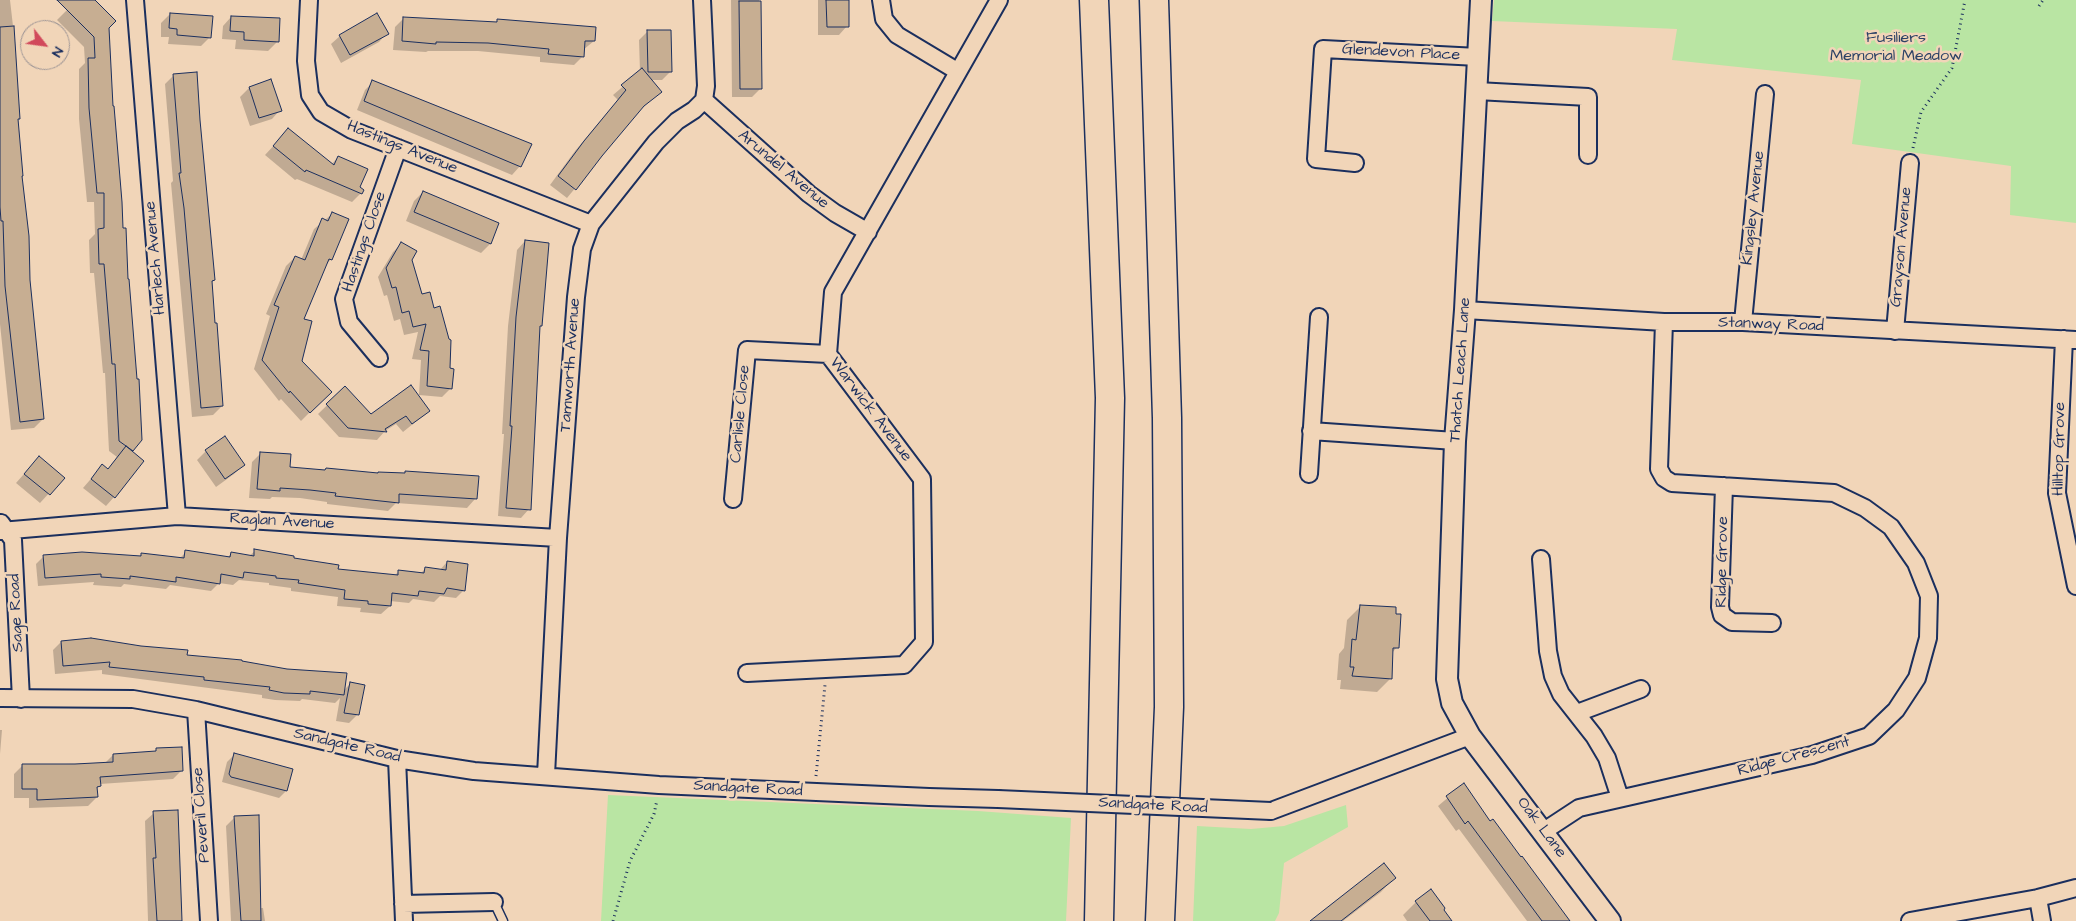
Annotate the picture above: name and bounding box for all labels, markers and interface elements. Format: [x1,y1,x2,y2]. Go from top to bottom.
north arrow [20,20,70,70]
park label: Fusiliers Memorial Meadow [1830,29,1962,67]
street label: Glendevon Place [1341,40,1461,66]
text: N [46,43,68,61]
street label: Hastings Avenue [344,117,460,179]
street label: Arundel Avenue [734,126,832,214]
street label: Kingsley Avenue [1738,150,1770,266]
street label: Grayson Avenue [1887,186,1917,308]
street label: Hastings Close [339,189,391,295]
street label: Harlech Avenue [141,200,171,316]
street label: Tamworth Avenue [557,297,585,433]
street label: Thatch Leach Lane [1446,297,1476,443]
street label: Stanway Road [1718,314,1824,336]
street label: Warwick Avenue [825,354,915,466]
street label: Carlisle Close [727,364,755,464]
street label: Hilltop Grove [2050,402,2070,496]
street label: Raglan Avenue [229,510,335,534]
street label: Ridge Grove [1713,516,1733,608]
street label: Sage Road [5,573,29,653]
street label: Sandgate Road [292,724,402,768]
street label: Ridge Crescent [1736,733,1852,781]
street label: Peveril Close [189,767,215,863]
street label: Sandgate Road [693,777,803,801]
street label: Sandgate Road [1098,794,1208,818]
street label: Oak Lane [1512,794,1570,862]

